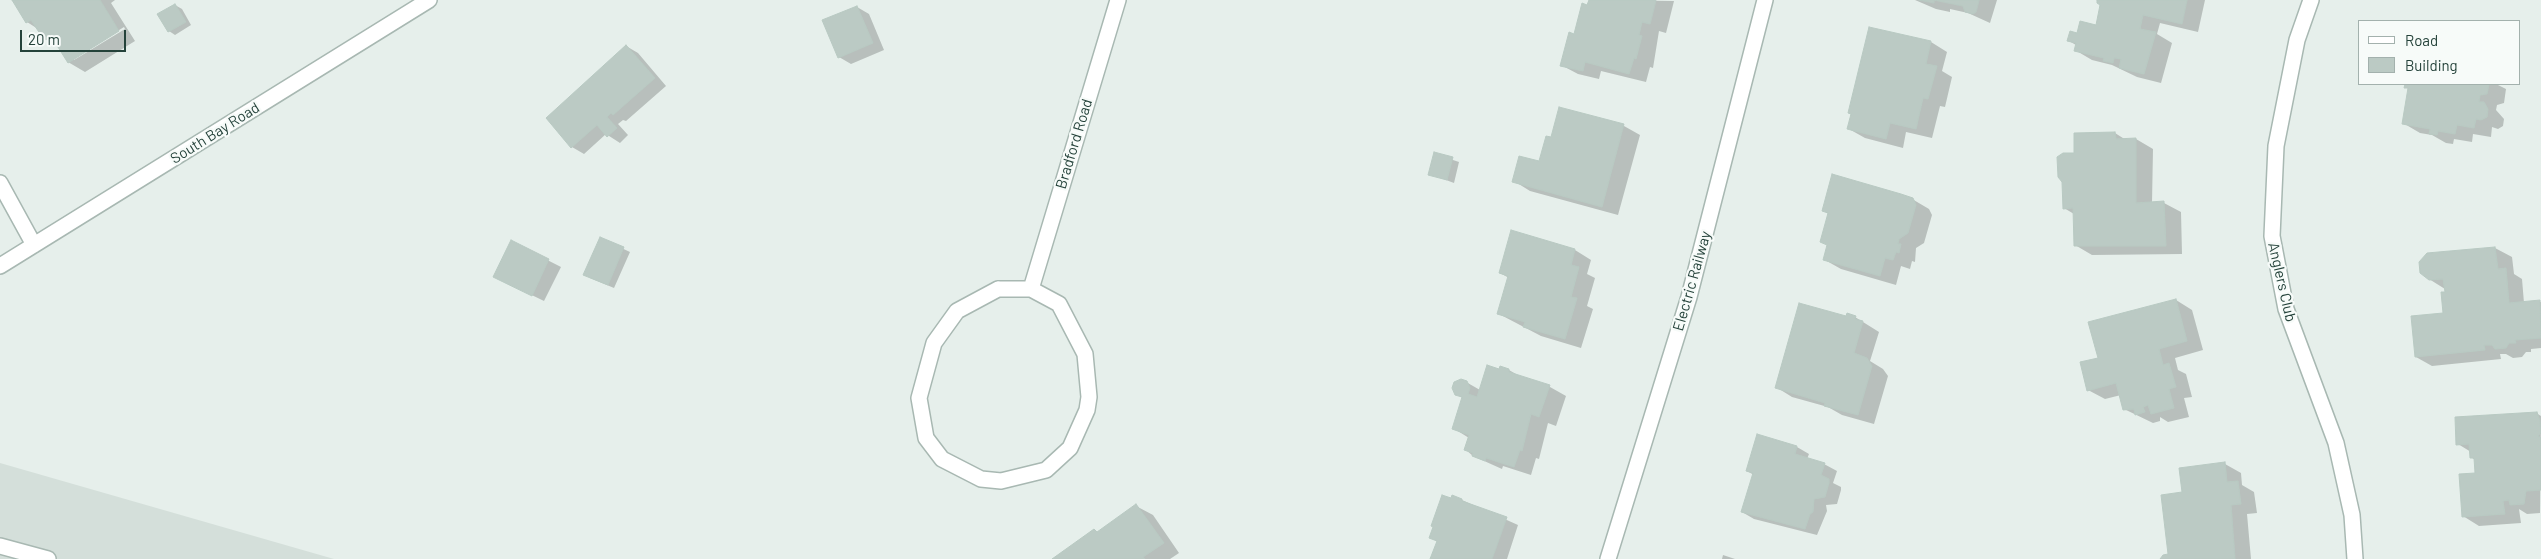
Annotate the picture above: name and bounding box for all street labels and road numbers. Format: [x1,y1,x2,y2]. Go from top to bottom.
street label: Bradford Road [1052,97,1096,191]
street label: South Bay Road [167,98,263,168]
street label: Electric Railway [1669,229,1715,333]
street label: Anglers Club [2264,240,2300,324]

